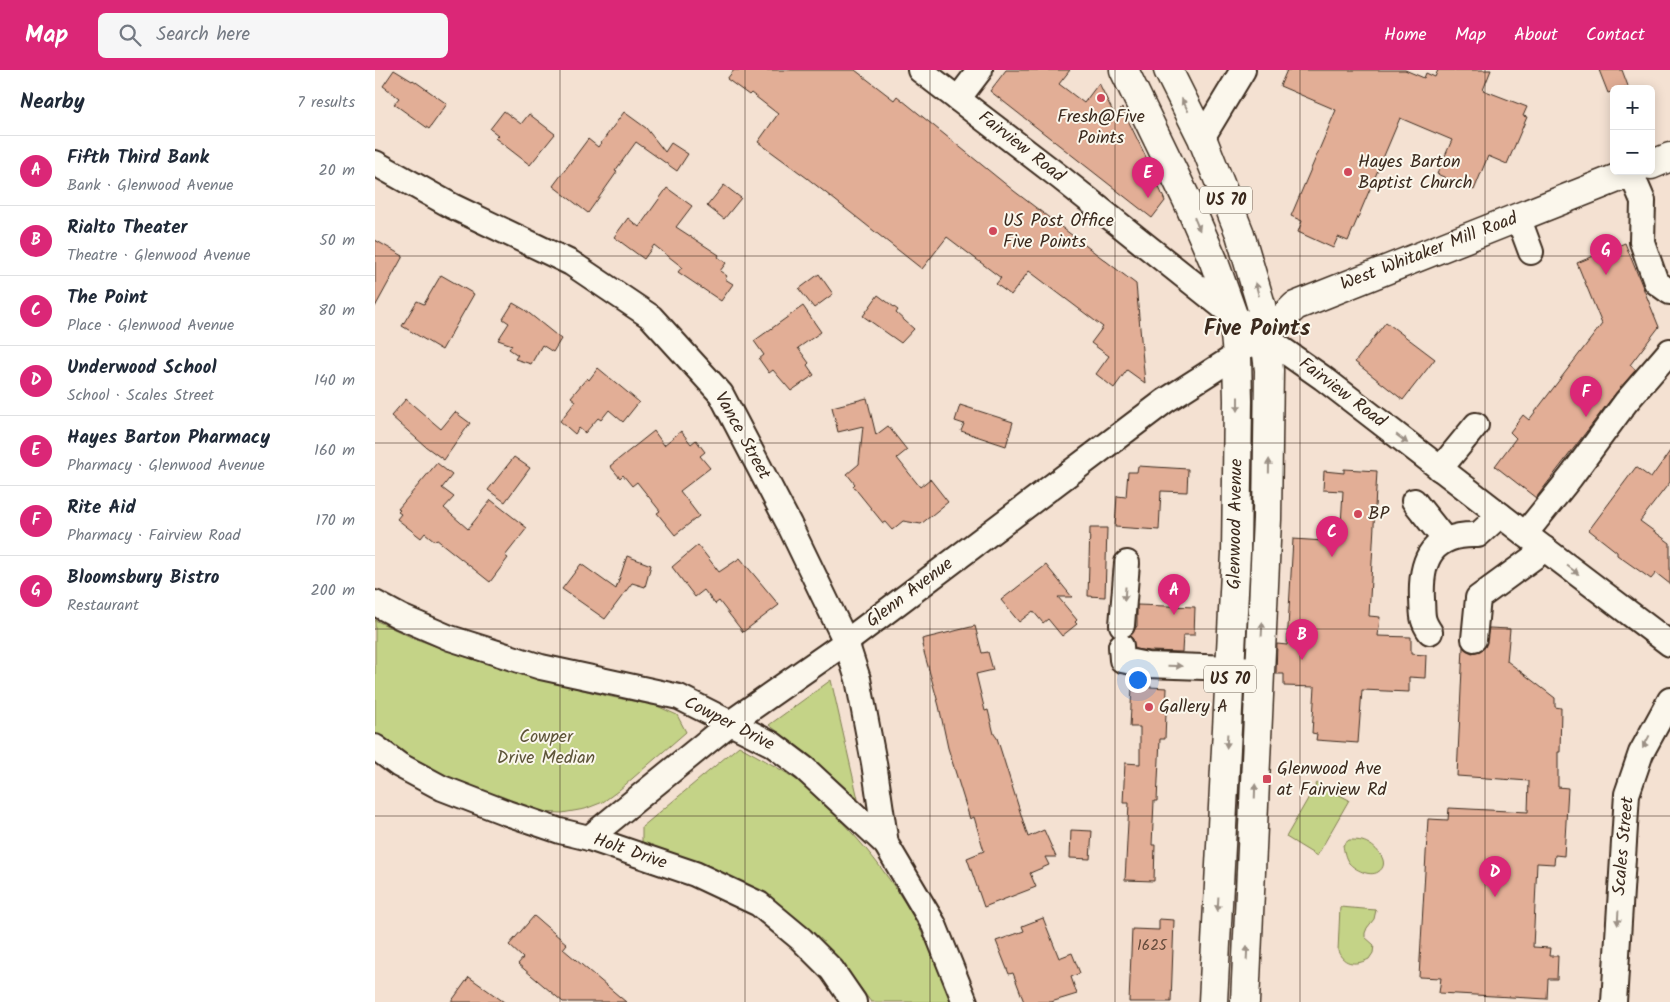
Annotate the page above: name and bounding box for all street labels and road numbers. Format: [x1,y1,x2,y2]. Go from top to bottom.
street label: Fairview Road [971,104,1072,191]
road number: US 70 [1200,186,1252,214]
street label: West Whitaker Mill Road [1336,204,1523,299]
street label: Fairview Road [1292,350,1393,436]
street label: Vance Street [706,387,779,486]
street label: Glenwood Avenue [1220,458,1252,590]
street label: Glenn Avenue [860,550,960,636]
road number: US 70 [1204,666,1256,692]
street label: Cowper Drive [679,689,779,759]
street label: Scales Street [1605,794,1643,897]
street label: Holt Drive [589,826,671,878]

